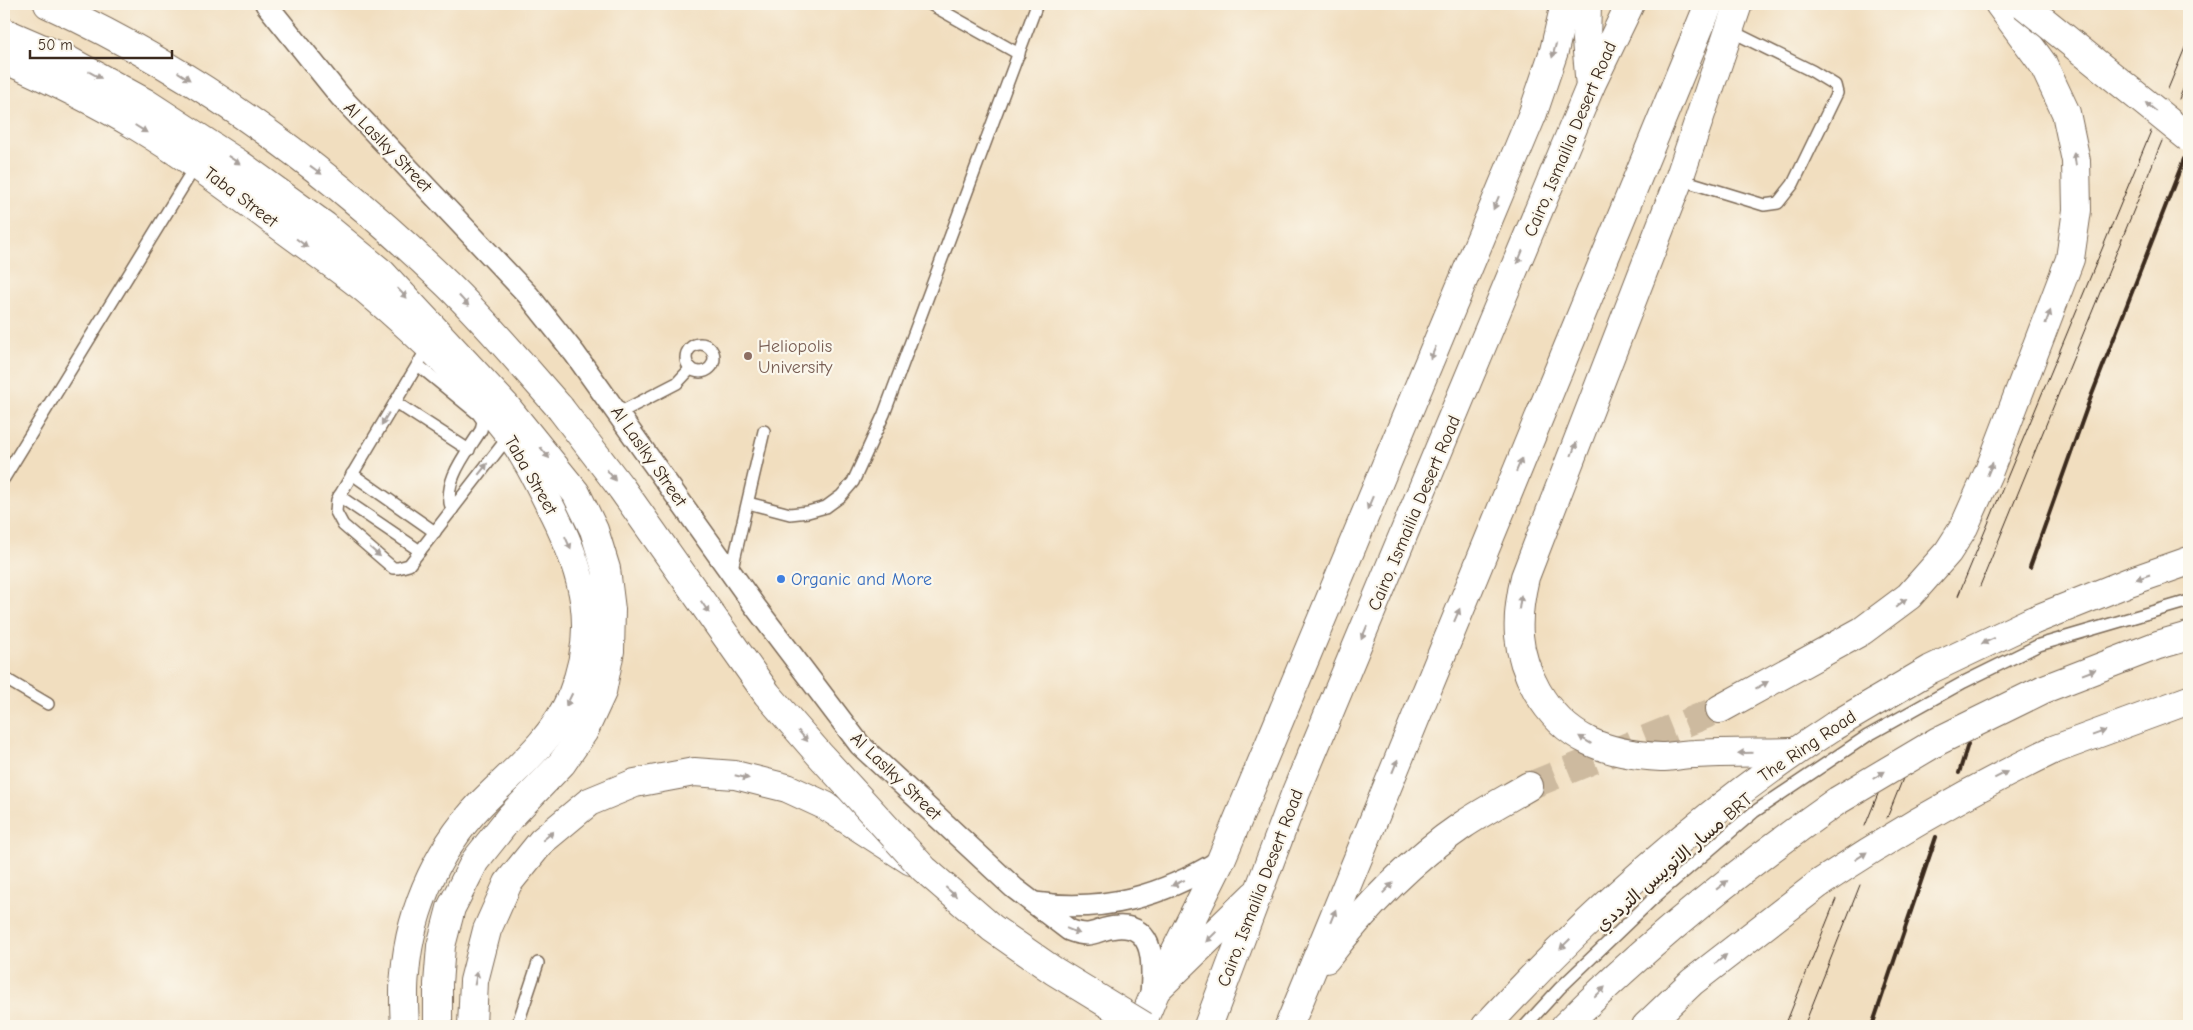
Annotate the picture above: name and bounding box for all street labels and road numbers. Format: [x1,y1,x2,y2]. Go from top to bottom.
street label: Cairo, Ismailia Desert Road [1520,39,1621,240]
street label: Al Laslky Street [339,98,437,198]
street label: Taba Street [200,163,282,232]
street label: Al Laslky Street [606,402,691,511]
street label: Cairo, Ismailia Desert Road [1364,413,1465,614]
street label: Taba Street [500,432,562,519]
street label: The Ring Road [1754,706,1860,787]
street label: Al Laslky Street [846,728,946,825]
street label: Cairo, Ismailia Desert Road [1213,786,1308,990]
street label: مسار الاتوبيس الترددي BRT [1592,788,1759,938]

